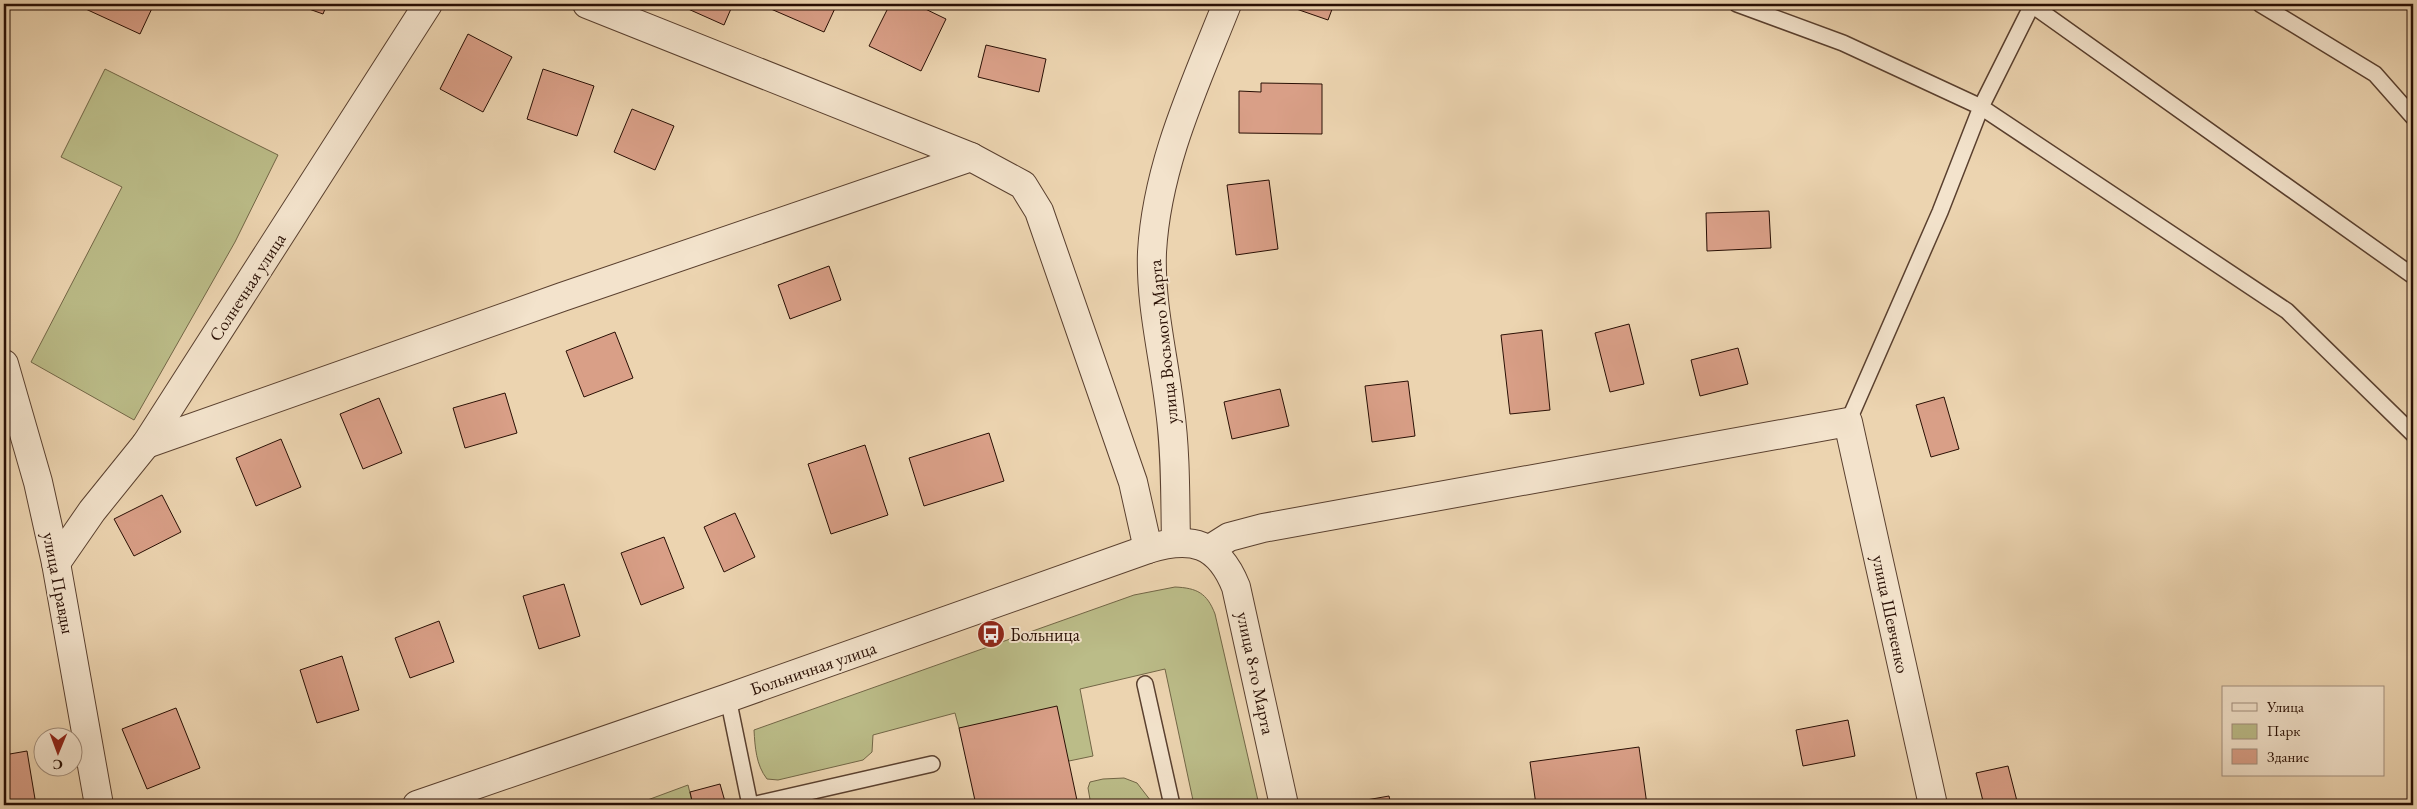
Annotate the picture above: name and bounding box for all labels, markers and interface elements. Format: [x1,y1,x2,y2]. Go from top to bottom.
street label: Солнечная улица [203,228,291,346]
street label: улица Восьмого Марта [1143,258,1183,425]
street label: улица Правды [38,530,80,636]
street label: улица Шевченко [1867,553,1915,675]
street label: улица 8-го Марта [1232,609,1280,737]
bus stop icon: Больница [976,619,1006,649]
place label: Больница [1010,623,1081,646]
street label: Больничная улица [747,635,880,700]
legend [2222,686,2384,776]
text: Улица [2266,697,2304,716]
text: Парк [2267,721,2300,740]
north arrow [32,726,82,776]
text: Здание [2267,747,2309,766]
text: С [53,756,63,774]

